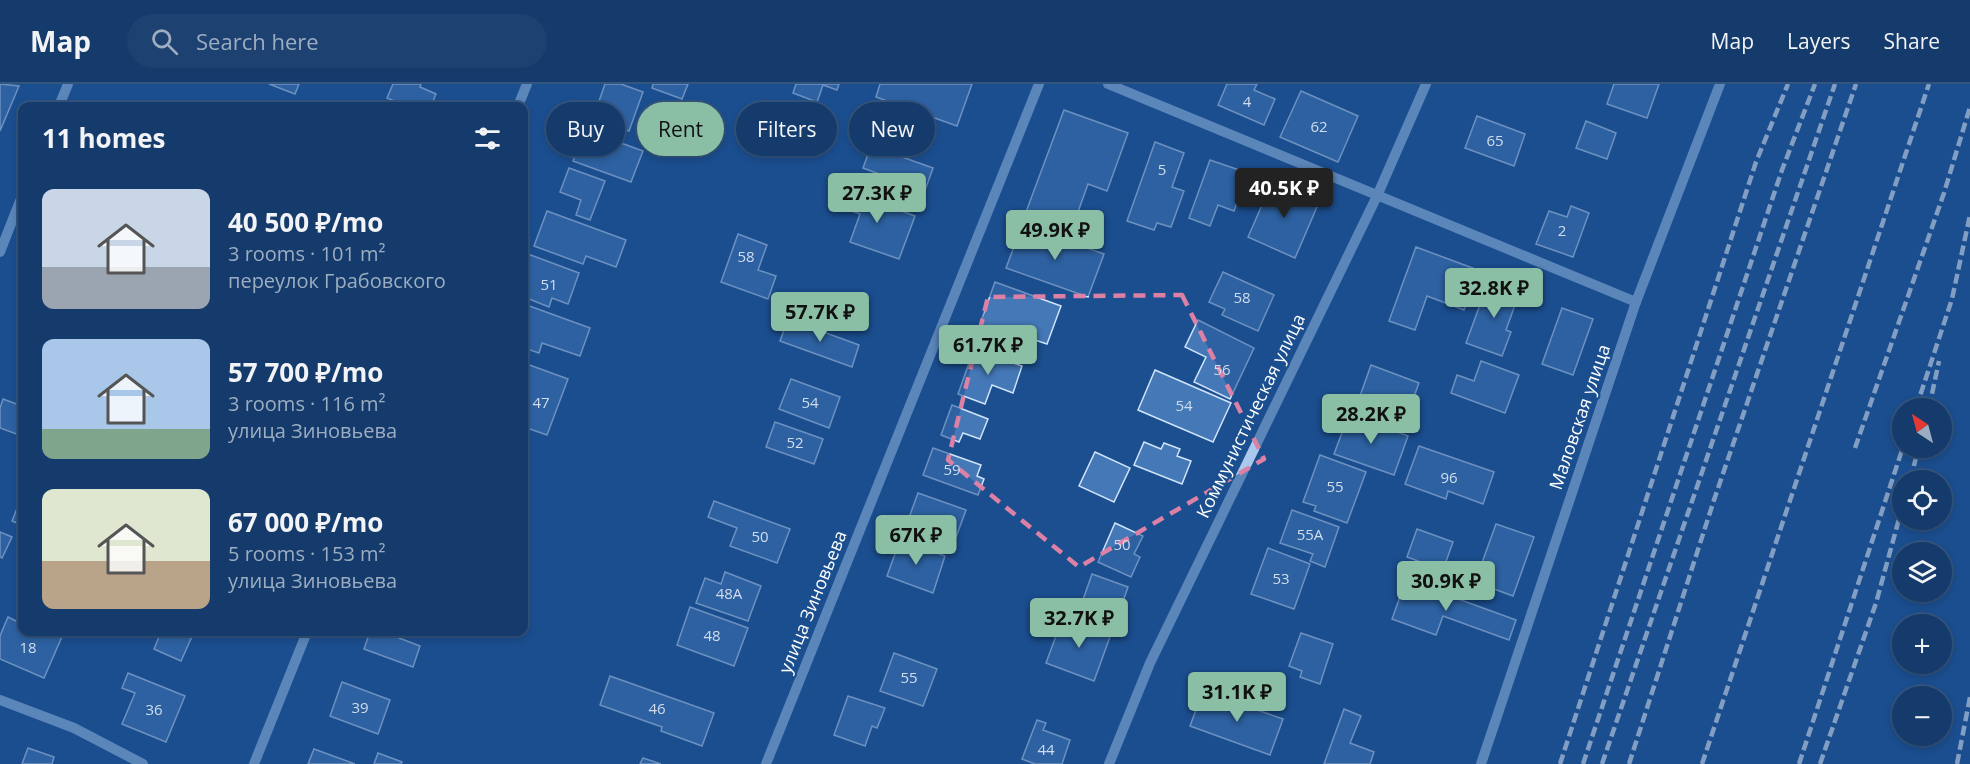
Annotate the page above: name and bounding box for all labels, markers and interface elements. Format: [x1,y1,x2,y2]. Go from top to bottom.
search box [127,14,547,68]
text: Map [30,22,91,60]
icon: search [148,25,181,58]
text: Search here [196,26,319,56]
text: Map [1711,27,1754,55]
text: Layers [1787,27,1851,55]
text: Share [1884,27,1940,55]
house number: 4 [1243,91,1252,111]
chip: Buy [546,102,625,156]
chip: Rent [637,102,724,156]
chip: Filters [736,102,837,156]
chip: New [849,102,935,156]
house number: 62 [1310,116,1328,136]
text: 11 homes [42,120,166,156]
icon: filters [471,122,504,155]
house number: 65 [1486,130,1504,150]
house number: 5 [1158,159,1166,179]
pin: 40.5K ₽ [1229,168,1339,219]
pin: 27.3K ₽ [822,173,932,224]
text: 40.5K ₽ [1249,174,1319,201]
text: 27.3K ₽ [842,179,912,206]
text: 40 500 ₽/mo [228,204,383,240]
pin: 49.9K ₽ [1000,210,1110,261]
icon: home [90,213,162,285]
text: 49.9K ₽ [1020,216,1090,243]
house number: 2 [1558,220,1566,240]
text: 3 rooms · 101 m² [228,240,386,267]
house number: 58 [737,246,755,266]
text: переулок Грабовского [228,267,446,294]
pin: 32.8K ₽ [1439,268,1549,319]
house number: 51 [540,274,558,294]
text: 32.8K ₽ [1459,274,1529,301]
house number: 58 [1233,287,1251,307]
pin: 57.7K ₽ [765,292,875,343]
text: 57.7K ₽ [785,298,855,325]
street label: Коммунистическая улица [1190,310,1310,522]
pin: 61.7K ₽ [933,325,1043,376]
text: 61.7K ₽ [953,331,1023,358]
street label: Маловская улица [1543,341,1615,493]
text: 57 700 ₽/mo [228,354,383,390]
house number: 56 [1213,359,1231,379]
icon: home [90,363,162,435]
text: 3 rooms · 116 m² [228,390,386,417]
house number: 47 [532,392,550,412]
house number: 54 [801,392,819,412]
pin: 28.2K ₽ [1316,394,1426,445]
house number: 54 [1175,395,1193,415]
north arrow [1892,398,1952,458]
map controls [1892,398,1952,746]
text: 28.2K ₽ [1336,400,1406,427]
text: улица Зиновьева [228,417,397,444]
house number: 52 [786,432,804,452]
house number: 59 [943,459,961,479]
house number: 96 [1440,467,1458,487]
button: locate [1892,470,1952,530]
house number: 55 [1326,476,1344,496]
text: 67 000 ₽/mo [228,504,383,540]
icon: home [90,513,162,585]
pin: 67K ₽ [874,515,958,566]
text: 67K ₽ [890,521,943,548]
house number: 55А [1297,524,1324,544]
house number: 50 [751,526,769,546]
street label: улица Зиновьева [772,527,852,677]
house number: 50 [1113,534,1131,554]
text: 5 rooms · 153 m² [228,540,386,567]
button: layers [1892,542,1952,602]
pin: 30.9K ₽ [1391,561,1501,612]
text: улица Зиновьева [228,567,397,594]
text: 30.9K ₽ [1411,567,1481,594]
house number: 53 [1272,568,1290,588]
house number: 48А [716,583,743,603]
pin: 32.7K ₽ [1024,598,1134,649]
text: 32.7K ₽ [1044,604,1114,631]
button: + [1892,614,1952,674]
house number: 48 [703,625,721,645]
house number: 18 [19,637,37,657]
house number: 55 [900,667,918,687]
pin: 31.1K ₽ [1182,672,1292,723]
text: 31.1K ₽ [1202,678,1272,705]
button: − [1892,686,1952,746]
house number: 39 [351,697,369,717]
house number: 46 [648,698,666,718]
house number: 36 [145,699,163,719]
house number: 44 [1037,739,1055,759]

